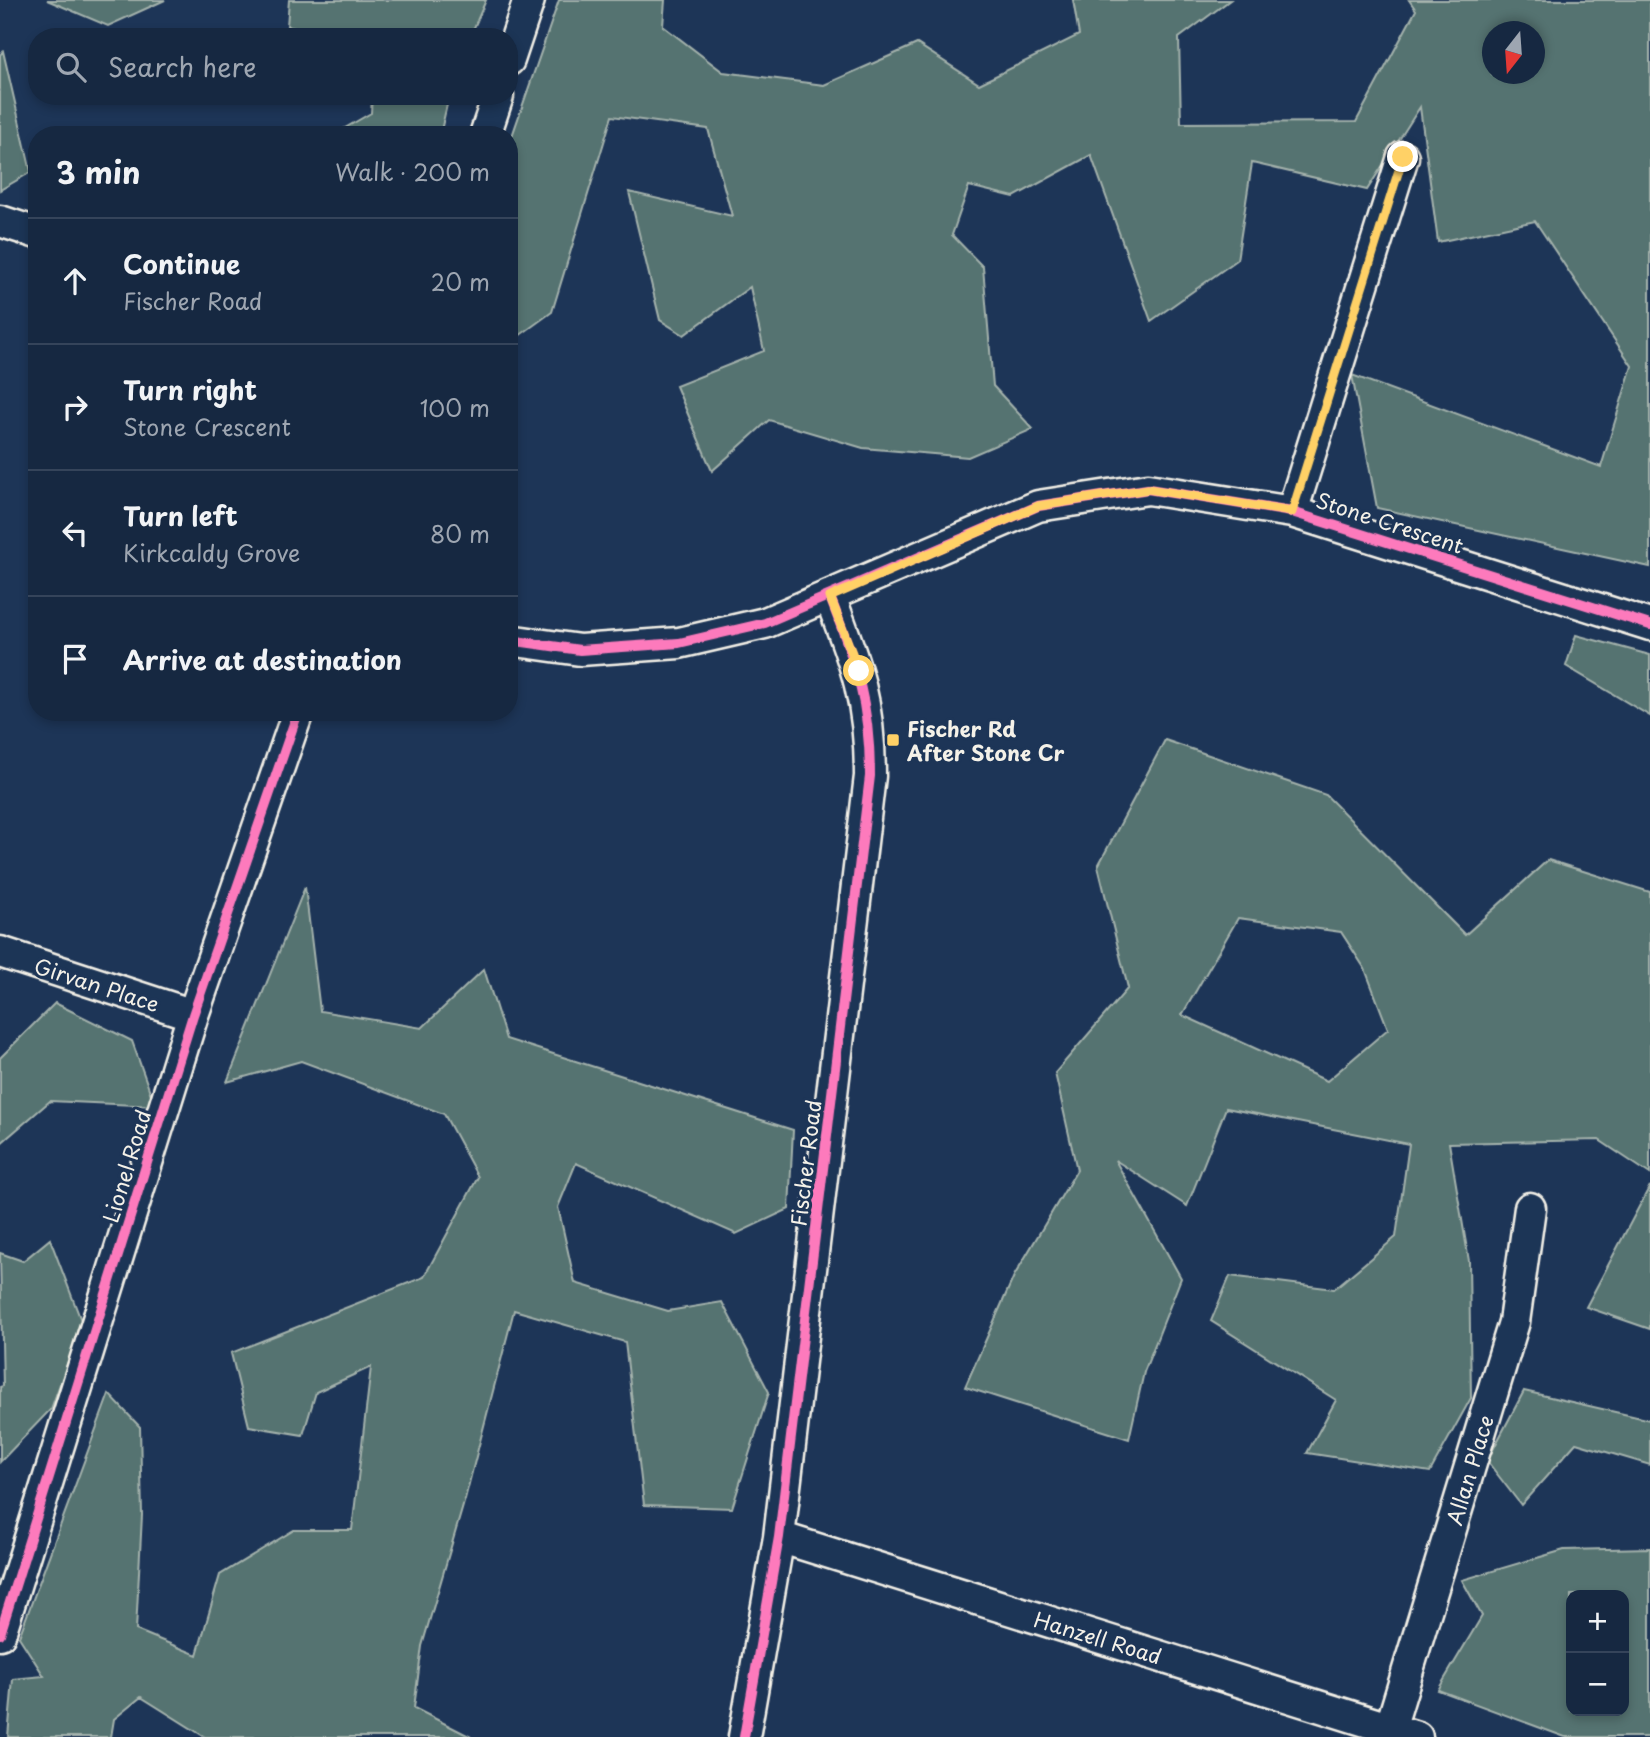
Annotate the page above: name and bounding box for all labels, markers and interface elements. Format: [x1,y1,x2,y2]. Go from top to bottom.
north arrow [1482,21,1545,84]
search box [28,28,518,105]
text: Search here [108,47,257,86]
icon: search [52,48,90,86]
route end [1387,141,1418,172]
text: 3 min [56,149,141,194]
text: Walk · 200 m [335,154,490,189]
text: Continue [123,244,240,283]
icon: ahead [56,262,94,300]
text: 20 m [431,264,490,299]
text: Fischer Road [123,283,262,318]
text: Turn right [123,370,257,409]
icon: right [56,388,94,426]
text: 100 m [420,390,490,425]
text: Stone Crescent [123,409,291,444]
street label: Stone Crescent [1312,483,1468,561]
text: Turn left [123,496,238,535]
icon: left [56,514,94,552]
text: 80 m [430,516,490,551]
text: Kirkcaldy Grove [123,535,300,570]
icon: arrive [56,640,94,678]
text: Arrive at destination [123,640,402,679]
route start [843,655,874,686]
place label: Fischer Rd After Stone Cr [906,712,1065,768]
marker: Fischer Rd After Stone Cr [885,732,901,748]
street label: Girvan Place [30,949,164,1019]
street label: Fischer Road [781,1098,829,1228]
street label: Lionel Road [94,1106,158,1226]
street label: Allan Place [1437,1411,1501,1529]
map controls [1566,1590,1629,1716]
button: + [1566,1590,1629,1653]
street label: Hanzell Road [1030,1602,1166,1672]
button: − [1566,1653,1629,1716]

